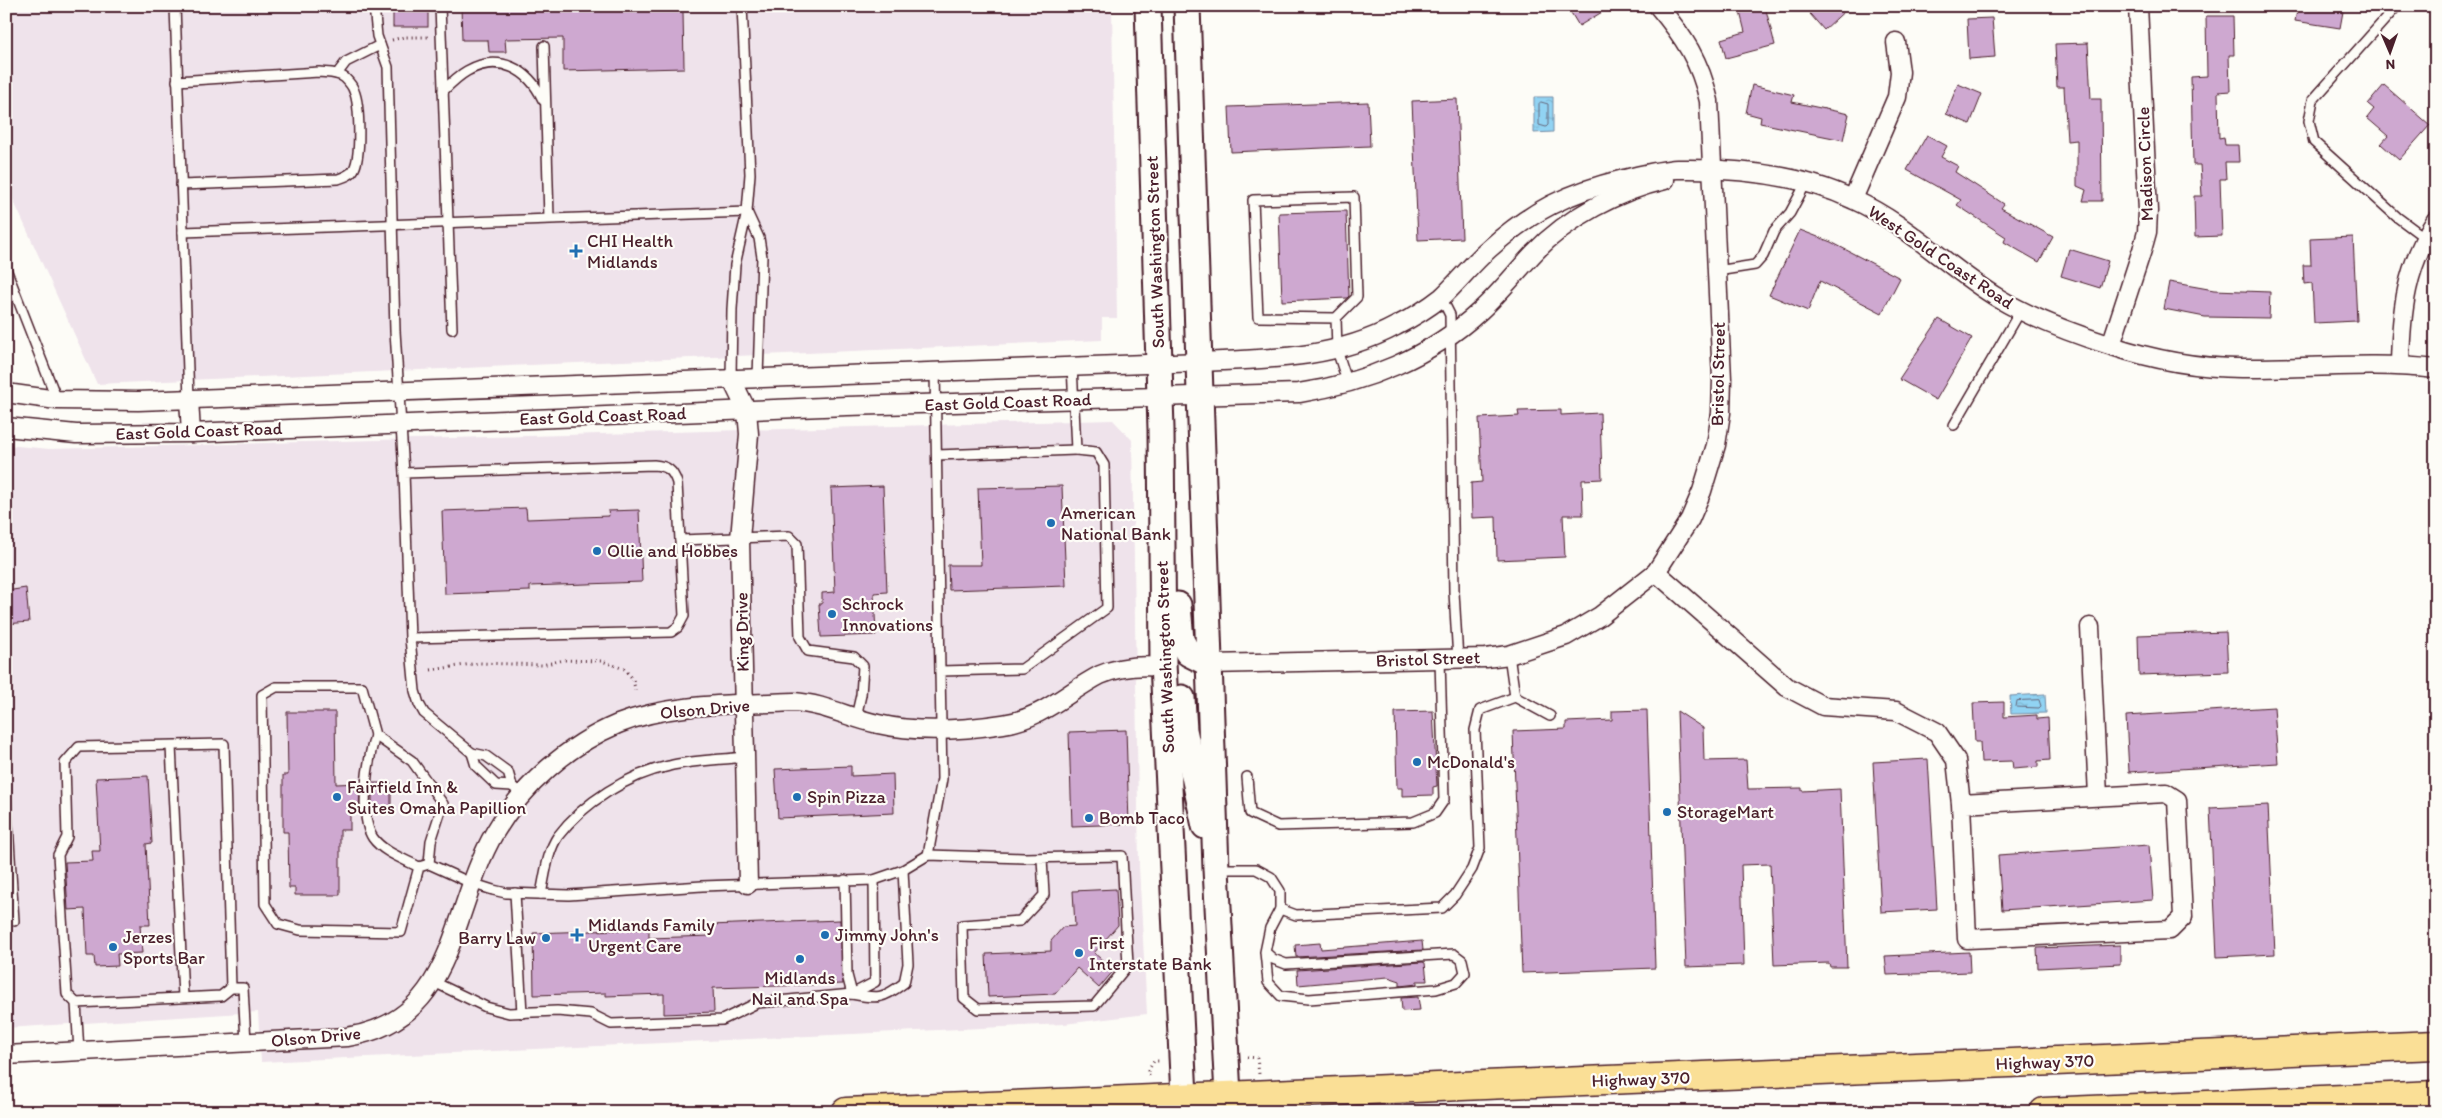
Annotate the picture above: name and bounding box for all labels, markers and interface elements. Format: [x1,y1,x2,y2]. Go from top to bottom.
north arrow [2364,28,2414,78]
text: N [2385,56,2395,73]
street label: Madison Circle [2132,106,2158,222]
street label: South Washington Street [1141,155,1169,349]
street label: West Gold Coast Road [1864,200,2018,314]
place label: CHI Health Midlands [587,230,674,273]
marker: CHI Health Midlands [569,244,583,258]
street label: Bristol Street [1706,321,1730,426]
street label: East Gold Coast Road [924,388,1092,416]
street label: East Gold Coast Road [519,402,687,430]
street label: East Gold Coast Road [115,417,283,445]
place label: American National Bank [1061,502,1171,545]
marker: American National Bank [1045,517,1057,529]
place label: Ollie and Hobbes [607,540,738,562]
marker: Ollie and Hobbes [591,545,603,557]
street label: South Washington Street [1151,560,1179,754]
street label: King Drive [730,592,754,672]
place label: Schrock Innovations [842,593,933,636]
marker: Schrock Innovations [826,608,838,620]
street label: Bristol Street [1375,646,1481,672]
street label: Olson Drive [659,694,751,724]
place label: McDonald's [1427,751,1515,773]
marker: McDonald's [1411,756,1423,768]
place label: Fairfield Inn & Suites Omaha Papillion [347,776,526,819]
place label: Spin Pizza [807,786,886,808]
marker: Fairfield Inn & Suites Omaha Papillion [331,791,343,803]
marker: Spin Pizza [791,791,803,803]
place label: StorageMart [1677,801,1774,823]
marker: StorageMart [1661,806,1673,818]
place label: Bomb Taco [1099,807,1185,829]
marker: Bomb Taco [1083,812,1095,824]
place label: Midlands Family Urgent Care [588,914,715,957]
place label: Jimmy John's [835,924,939,946]
place label: Jerzes Sports Bar [123,926,205,969]
place label: Barry Law [458,927,536,949]
marker: Midlands Family Urgent Care [570,928,584,942]
marker: Jimmy John's [819,929,831,941]
marker: Barry Law [540,932,552,944]
place label: First Interstate Bank [1089,932,1212,975]
marker: Jerzes Sports Bar [107,941,119,953]
marker: First Interstate Bank [1073,947,1085,959]
marker: Midlands Nail and Spa [794,953,806,965]
place label: Midlands Nail and Spa [751,967,849,1010]
street label: Olson Drive [270,1022,362,1052]
street label: Highway 370 [1995,1049,2095,1075]
street label: Highway 370 [1591,1066,1691,1092]

